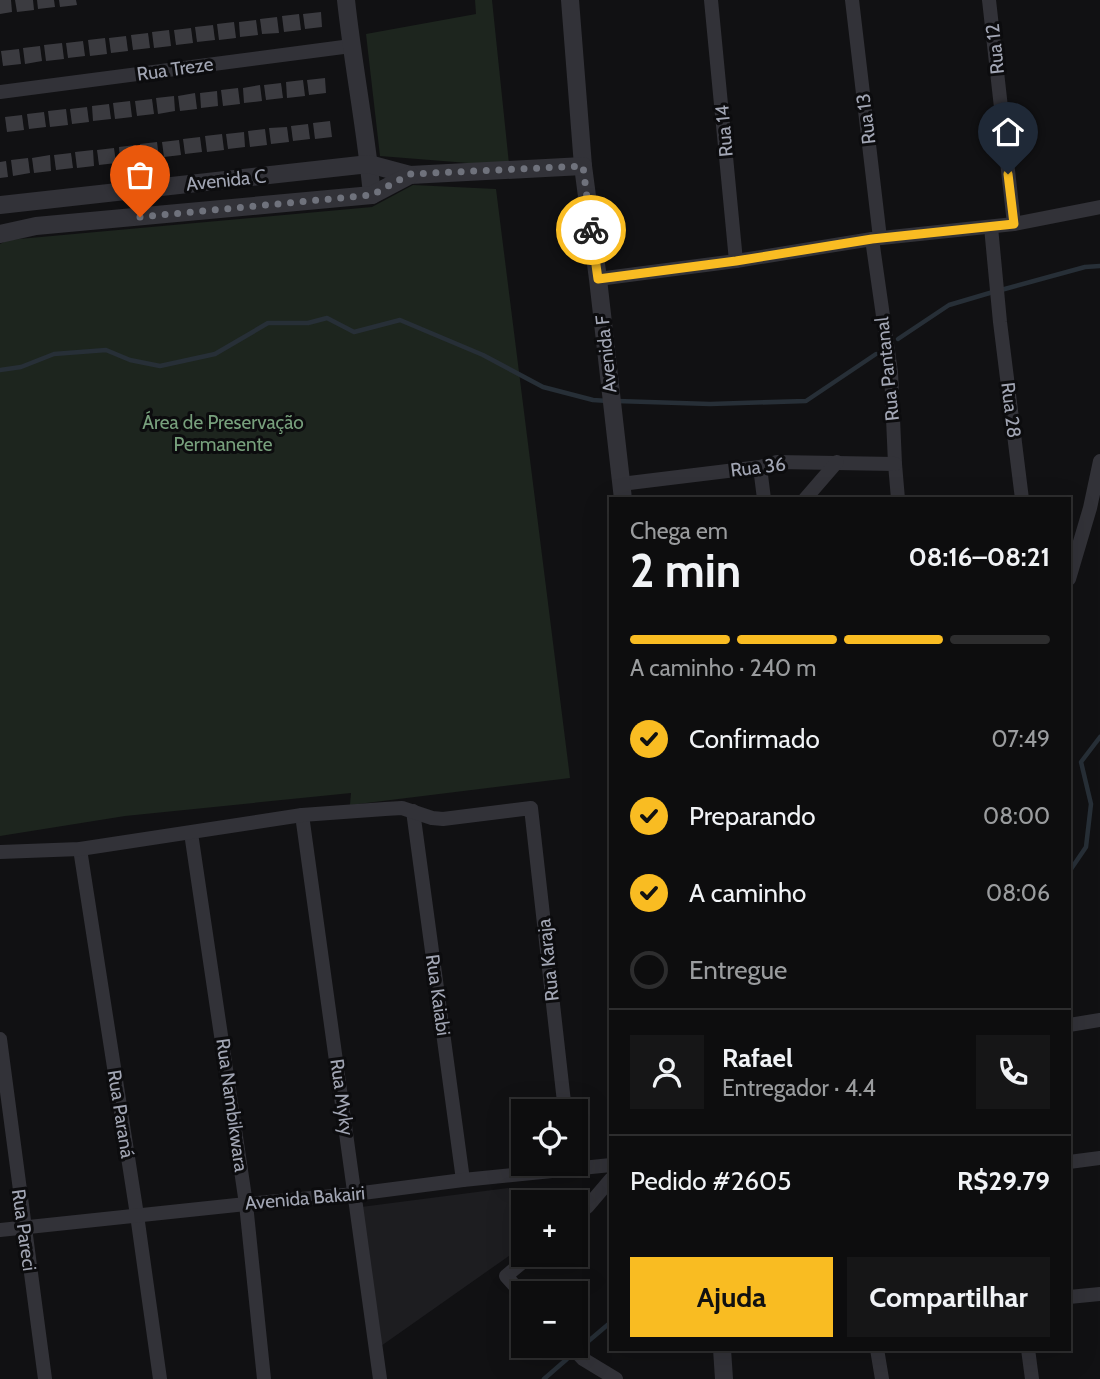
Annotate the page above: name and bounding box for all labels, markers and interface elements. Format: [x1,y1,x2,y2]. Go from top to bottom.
street label: Rua 12 [981,23,1009,75]
street label: Rua Treze [135,52,215,86]
street label: Rua 13 [851,92,881,146]
pin [978,102,1038,174]
street label: Rua 14 [710,104,738,158]
icon: home [989,113,1027,151]
pin [110,145,170,217]
icon: bag [121,156,159,194]
street label: Avenida C [185,164,267,196]
courier [556,195,626,265]
icon: bike [572,211,610,249]
street label: Avenida F [590,314,622,394]
street label: Rua Pantanal [870,315,904,422]
street label: Rua 28 [996,381,1026,439]
park label: Área de Preservação Permanente [142,410,304,456]
street label: Rua 36 [729,452,787,482]
text: Chega em [630,517,728,545]
text: 08:16–08:21 [908,541,1050,573]
text: 2 min [630,543,741,599]
text: A caminho · 240 m [630,654,816,682]
icon: check [630,720,668,758]
text: Confirmado [689,723,820,755]
text: 07:49 [991,725,1050,753]
icon: check [630,797,668,835]
text: Preparando [689,800,816,832]
text: 08:00 [983,802,1050,830]
icon: check [630,874,668,912]
text: A caminho [689,877,806,909]
text: 08:06 [986,879,1050,907]
street label: Rua Karaja [532,918,564,1002]
street label: Rua Kaiabi [421,953,455,1037]
text: Entregue [689,954,787,986]
button: person [630,1035,704,1109]
button: phone [976,1035,1050,1109]
street label: Rua Nambikwara [211,1037,253,1173]
text: Rafael [722,1042,793,1074]
street label: Rua Myky [325,1057,359,1137]
street label: Rua Paraná [103,1068,139,1160]
text: Entregador · 4.4 [722,1074,876,1102]
map controls [511,1099,588,1358]
button: locate [511,1099,588,1176]
text: Pedido #2605 [630,1165,791,1197]
text: R$29.79 [957,1165,1050,1197]
street label: Avenida Bakairi [244,1181,366,1215]
street label: Rua Pareci [7,1188,41,1272]
button: + [511,1190,588,1267]
button: Ajuda [630,1257,833,1337]
button: Compartilhar [847,1257,1050,1337]
button: − [511,1281,588,1358]

